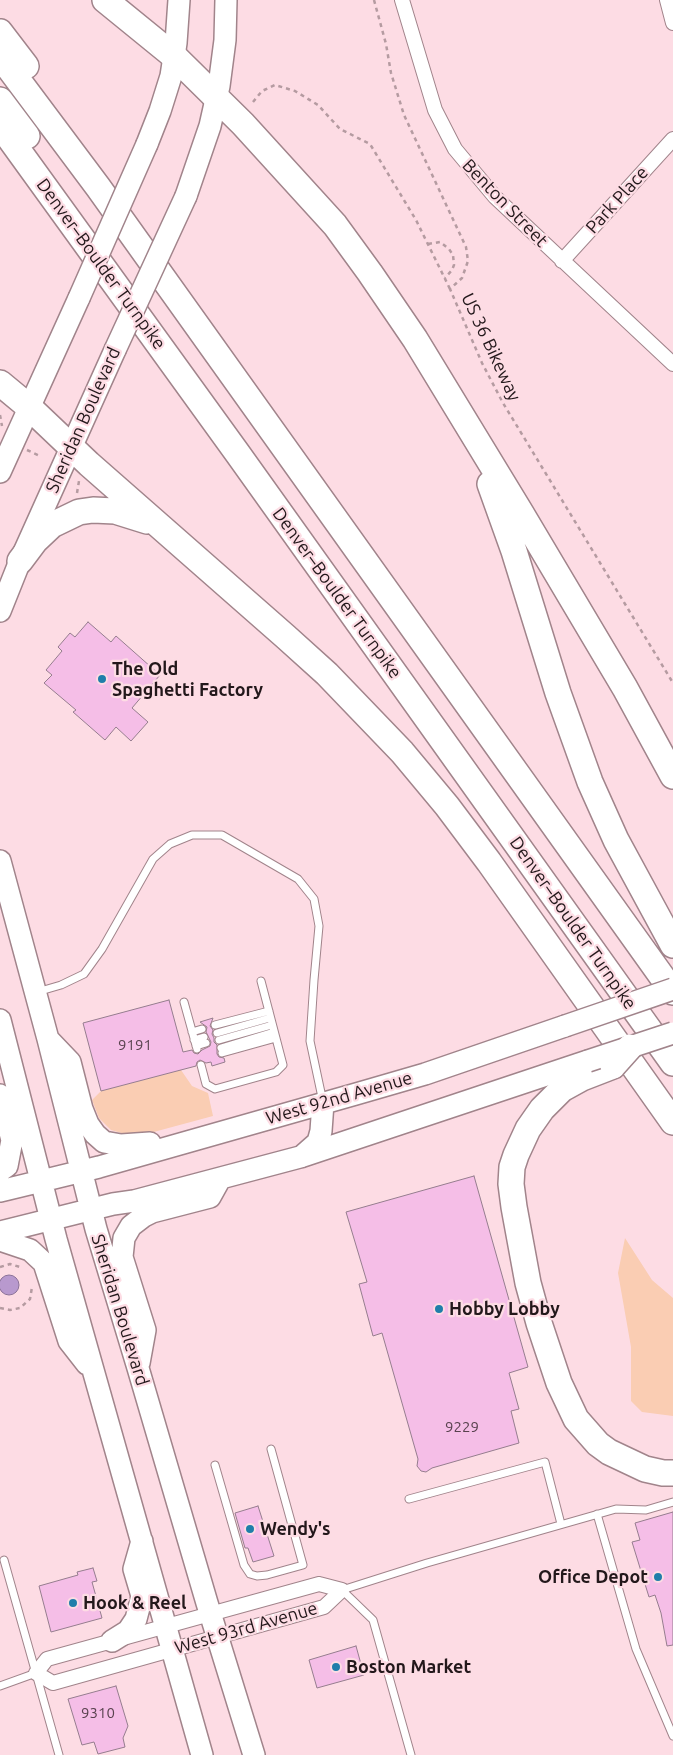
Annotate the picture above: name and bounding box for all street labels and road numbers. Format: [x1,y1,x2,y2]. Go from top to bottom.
street label: Benton Street [458,155,552,251]
street label: Park Place [581,162,653,238]
street label: Denver–Boulder Turnpike [32,174,170,354]
street label: US 36 Bikeway [457,290,525,404]
street label: Sheridan Boulevard [41,344,125,496]
street label: Denver–Boulder Turnpike [268,503,406,683]
street label: Denver–Boulder Turnpike [505,832,641,1014]
street label: West 92nd Avenue [263,1067,415,1129]
street label: Sheridan Boulevard [87,1232,153,1388]
street label: West 93rd Avenue [172,1597,320,1659]

